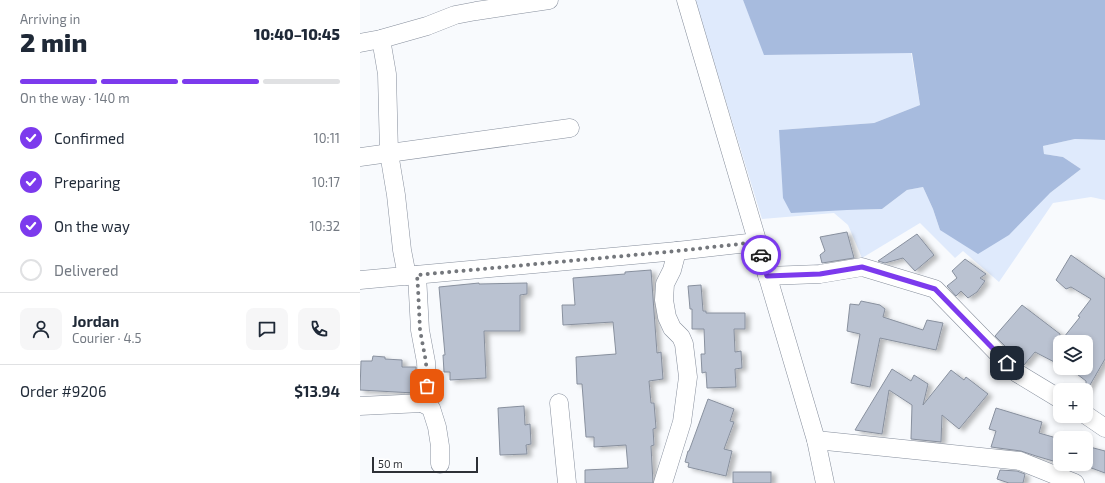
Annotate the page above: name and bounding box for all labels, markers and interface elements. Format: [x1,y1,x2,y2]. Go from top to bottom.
text: Arriving in [20,11,80,27]
text: 10:40–10:45 [254,25,340,43]
text: 2 min [20,26,87,57]
text: On the way · 140 m [20,90,130,106]
icon: check [20,127,42,149]
text: Confirmed [54,129,125,147]
text: 10:11 [314,130,340,146]
icon: check [20,171,42,193]
text: Preparing [54,173,120,191]
text: 10:17 [312,174,340,190]
icon: check [20,215,42,237]
text: On the way [54,217,130,235]
text: 10:32 [309,218,340,234]
courier [741,235,781,275]
icon: car [750,244,772,266]
text: Delivered [54,261,119,279]
button: person [20,308,62,350]
button: chat [246,308,288,350]
button: phone [298,308,340,350]
text: Jordan [72,312,119,330]
text: Courier · 4.5 [72,330,141,346]
map controls [1053,335,1093,471]
button: layers [1053,335,1093,375]
pin [990,346,1024,380]
icon: home [996,352,1018,374]
pin [410,369,444,403]
icon: bag [416,375,438,397]
text: Order #9206 [20,382,107,400]
text: $13.94 [294,382,340,400]
button: + [1053,383,1093,423]
button: − [1053,431,1093,471]
scale bar [372,455,478,474]
text: 50 m [378,457,403,470]

